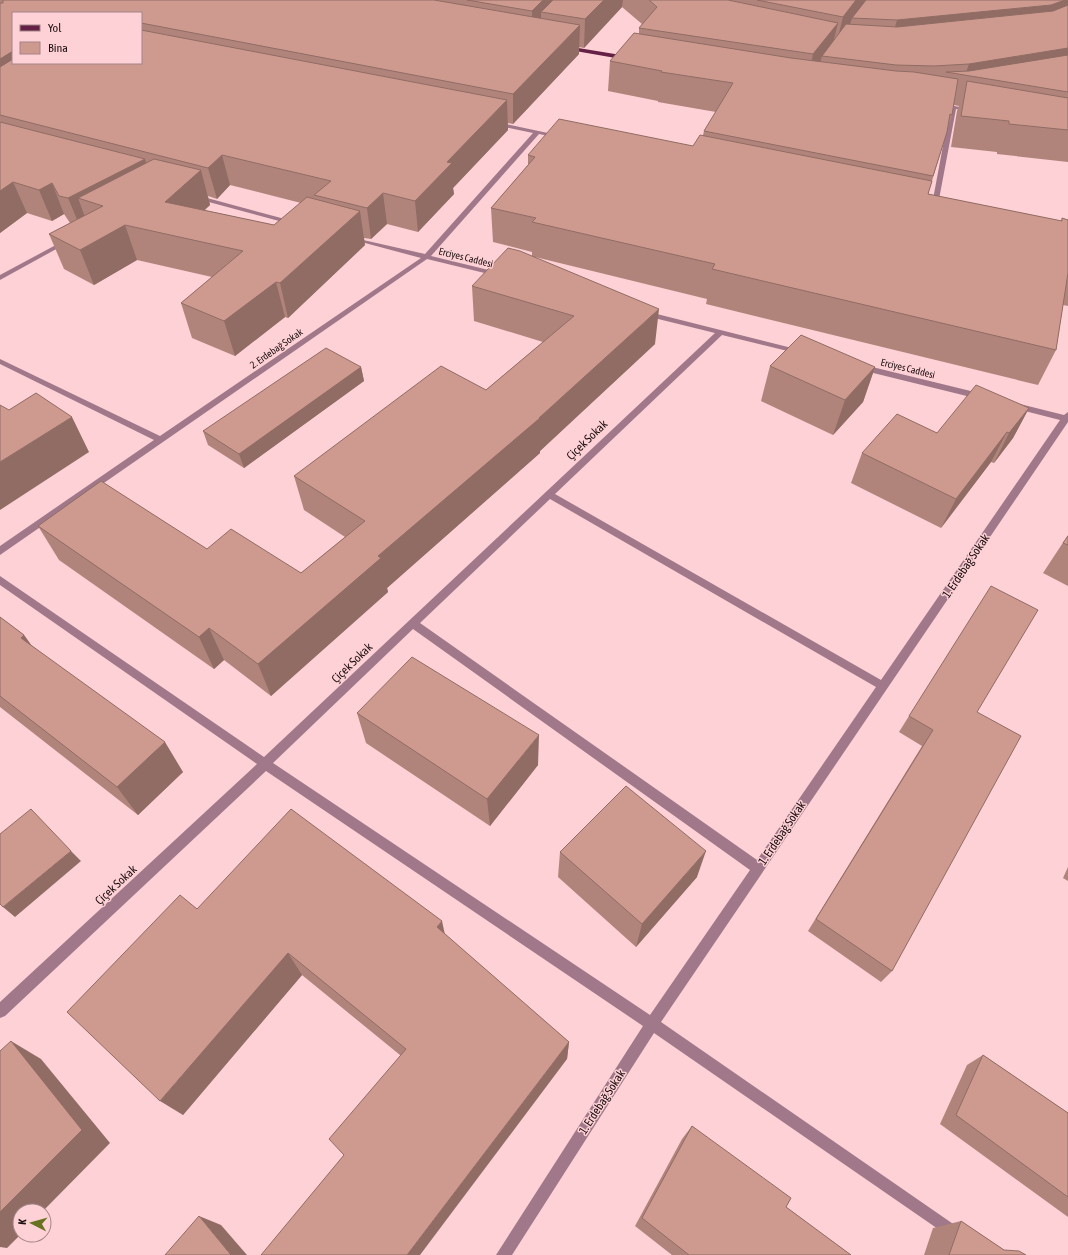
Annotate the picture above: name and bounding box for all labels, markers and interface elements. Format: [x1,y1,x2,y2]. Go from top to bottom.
legend [12,12,142,64]
text: Yol [48,21,62,35]
text: Bina [48,41,68,55]
street label: Erciyes Caddesi [438,245,494,270]
street label: 2. Erdebağ Sokak [248,326,305,371]
street label: Erciyes Caddesi [880,356,936,381]
street label: Çiçek Sokak [564,416,611,463]
street label: 1. Erdebağ Sokak [939,531,993,601]
street label: Çiçek Sokak [329,639,376,686]
street label: 1. Erdebağ Sokak [755,798,809,868]
street label: Çiçek Sokak [92,862,140,908]
street label: 1. Erdebağ Sokak [576,1067,628,1137]
north arrow [12,1203,52,1243]
text: K [16,1218,28,1225]

